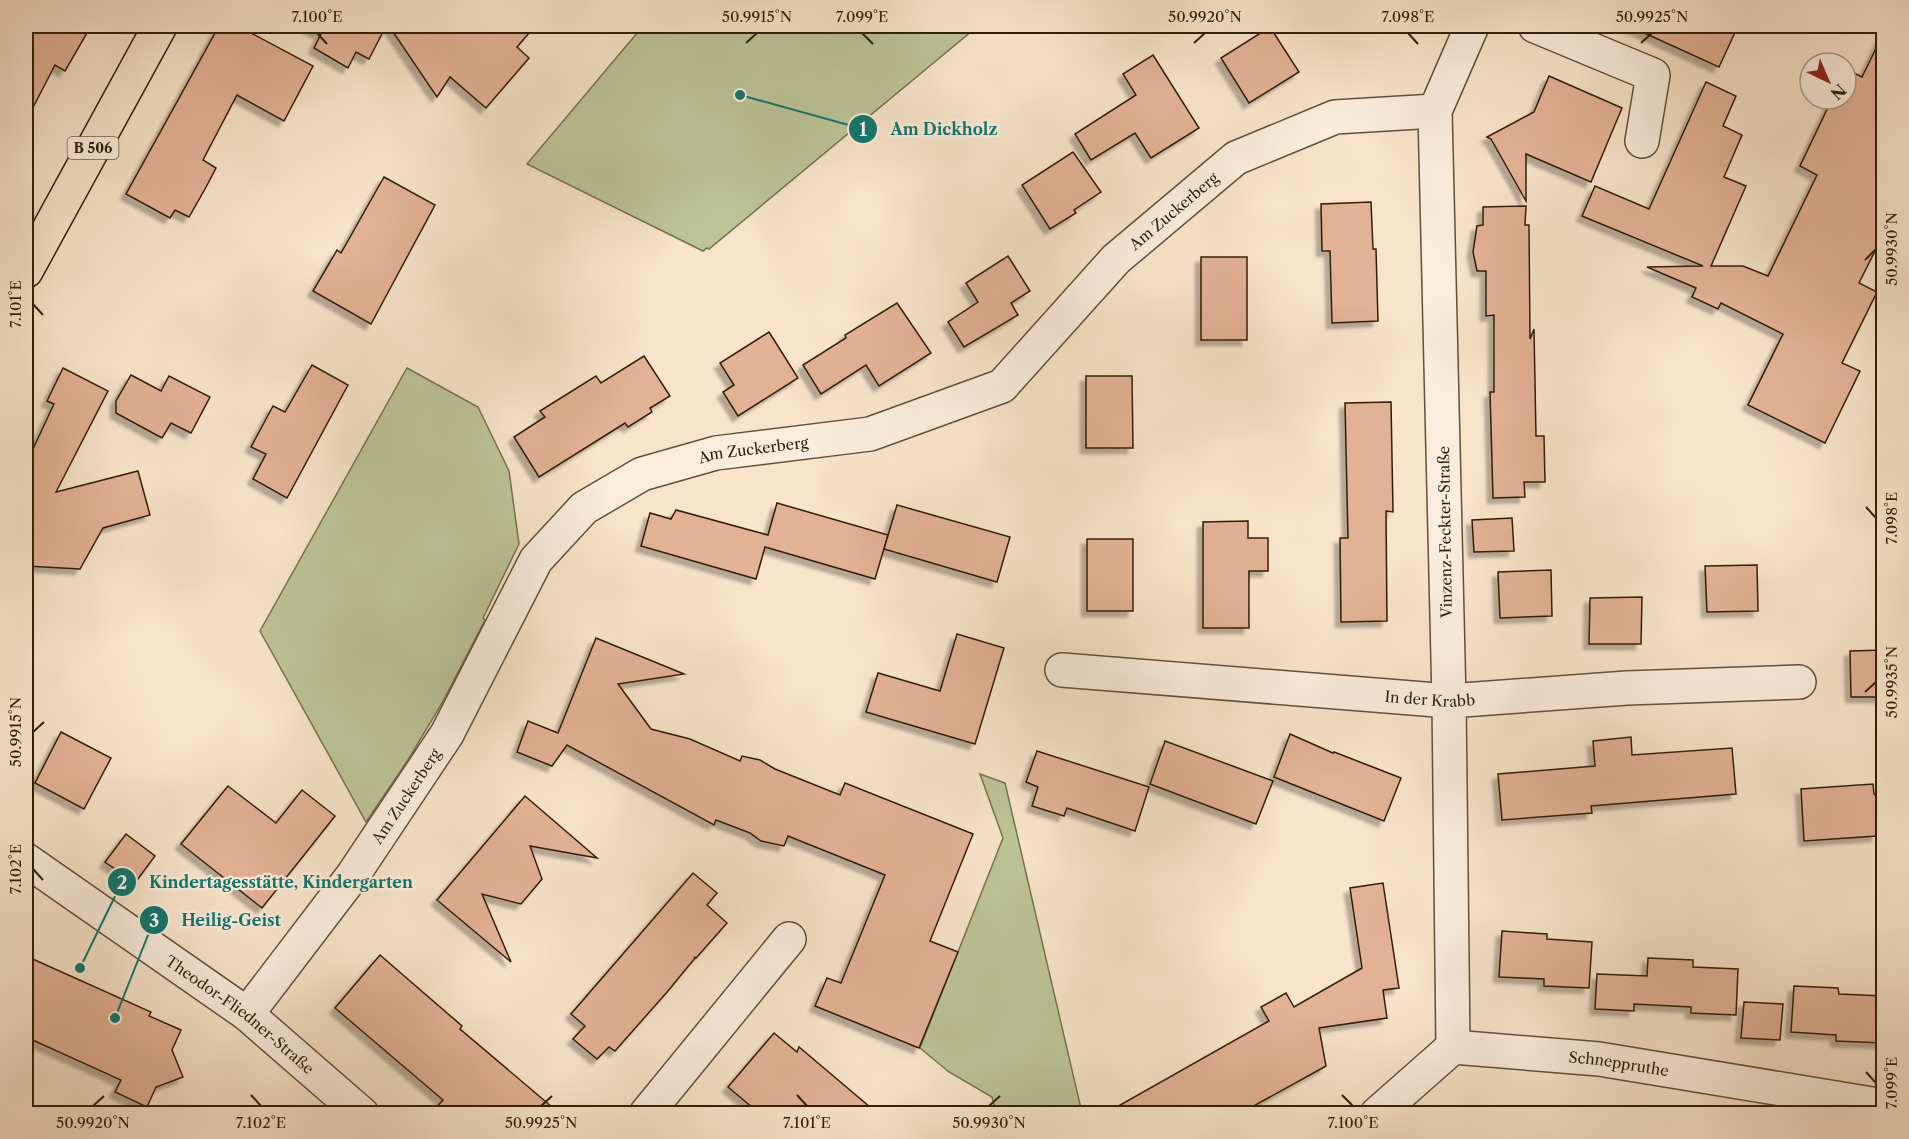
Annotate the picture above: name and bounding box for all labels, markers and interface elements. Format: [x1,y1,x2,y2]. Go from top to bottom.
text: 7.100°E [291,7,343,26]
text: 50.9915°N [722,7,792,26]
text: 7.099°E [836,7,888,26]
text: 50.9920°N [1168,7,1242,26]
text: 7.098°E [1382,7,1434,26]
text: 50.9925°N [1616,7,1688,26]
north arrow [1798,51,1858,111]
text: N [1826,80,1850,104]
callout: Am Dickholz [848,112,1009,146]
text: 1 [859,119,867,141]
text: Am Dickholz [889,119,998,139]
road number: B 506 [68,137,118,159]
street label: Am Zuckerberg [1124,168,1222,254]
text: 50.9930°N [1882,212,1901,286]
text: 7.101°E [6,280,25,328]
street label: Am Zuckerberg [695,432,809,467]
street label: Vinzenz-Feckter-Straße [1434,446,1456,619]
text: 7.098°E [1882,492,1901,544]
text: 50.9935°N [1882,646,1901,718]
street label: In der Krabb [1384,686,1476,711]
text: 50.9915°N [6,697,25,767]
street label: Am Zuckerberg [367,744,444,848]
text: 7.102°E [6,844,25,894]
callout: Kindertagesstätte, Kindergarten [107,865,424,899]
text: 2 [117,872,127,894]
text: Kindertagesstätte, Kindergarten [149,872,413,892]
callout: Heilig-Geist [139,903,292,937]
text: 3 [149,910,159,932]
text: Heilig-Geist [181,910,281,930]
street label: Theodor-Fliedner-Straße [162,951,318,1078]
street label: Schneppruthe [1568,1047,1670,1080]
text: 7.099°E [1882,1057,1901,1109]
text: 50.9920°N [56,1113,130,1132]
text: 7.102°E [236,1113,286,1132]
text: 50.9925°N [505,1113,577,1132]
text: 7.101°E [783,1113,831,1132]
text: 50.9930°N [952,1113,1026,1132]
text: 7.100°E [1327,1113,1379,1132]

